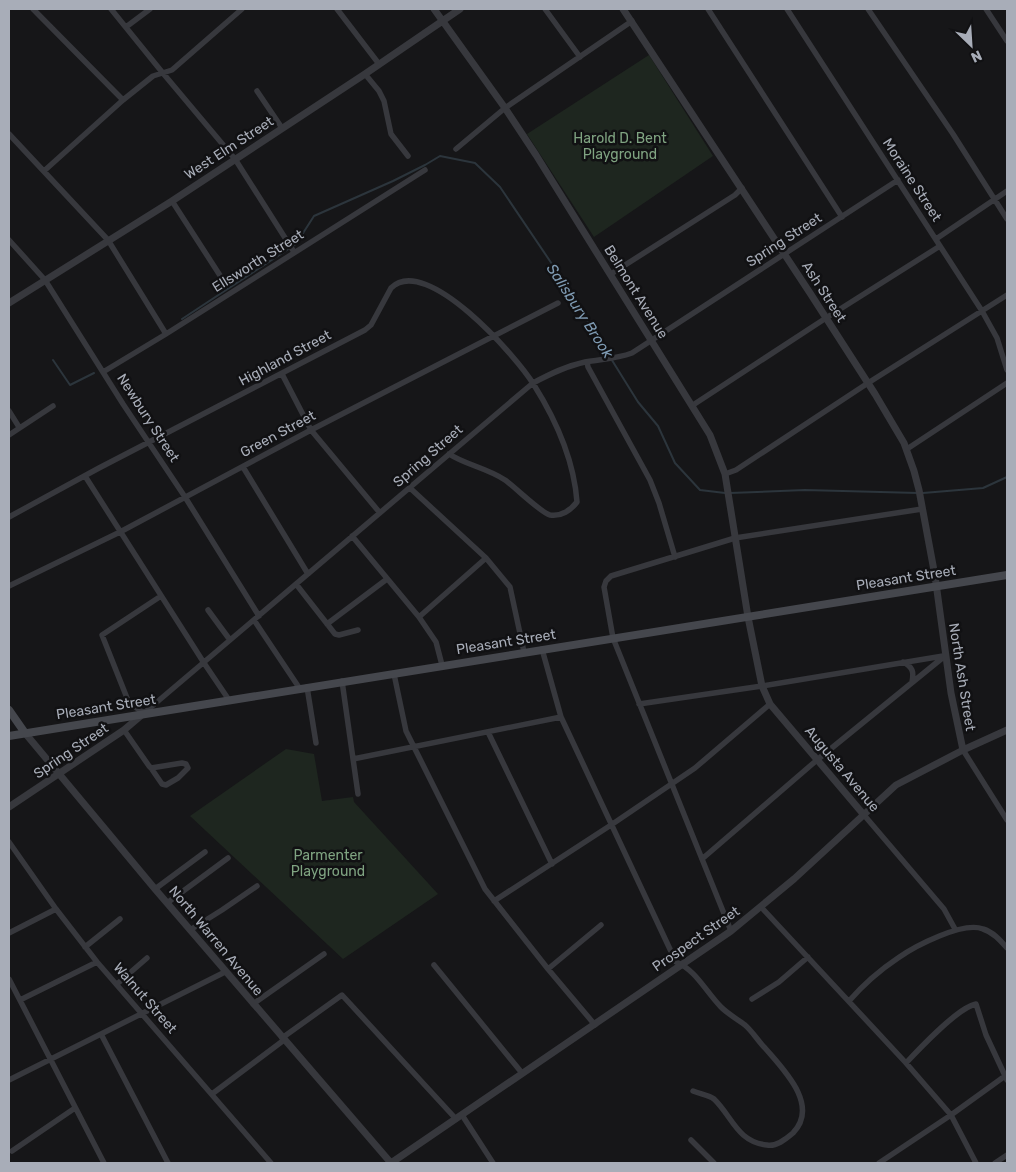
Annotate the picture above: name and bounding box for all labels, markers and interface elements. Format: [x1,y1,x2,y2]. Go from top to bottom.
north arrow [946,20,996,70]
text: N [968,46,984,66]
street label: West Elm Street [181,113,277,183]
park label: Harold D. Bent Playground [573,130,667,163]
street label: Moraine Street [879,135,945,225]
street label: Spring Street [743,209,825,271]
street label: Ellsworth Street [209,226,307,296]
street label: Belmont Avenue [600,242,672,342]
street label: Ash Street [798,258,850,326]
water label: Salisbury Brook [543,260,617,362]
street label: Highland Street [236,326,335,389]
street label: Newbury Street [113,371,183,466]
street label: Green Street [237,407,319,461]
street label: Spring Street [390,421,467,491]
street label: Pleasant Street [855,562,958,594]
street label: North Ash Street [945,622,979,733]
street label: Pleasant Street [455,626,558,658]
street label: Pleasant Street [55,691,158,723]
street label: Spring Street [30,719,112,782]
street label: Augusta Avenue [801,723,883,816]
park label: Parmenter Playground [291,847,365,880]
street label: North Warren Avenue [165,883,267,999]
street label: Prospect Street [649,902,743,975]
street label: Walnut Street [110,959,181,1037]

